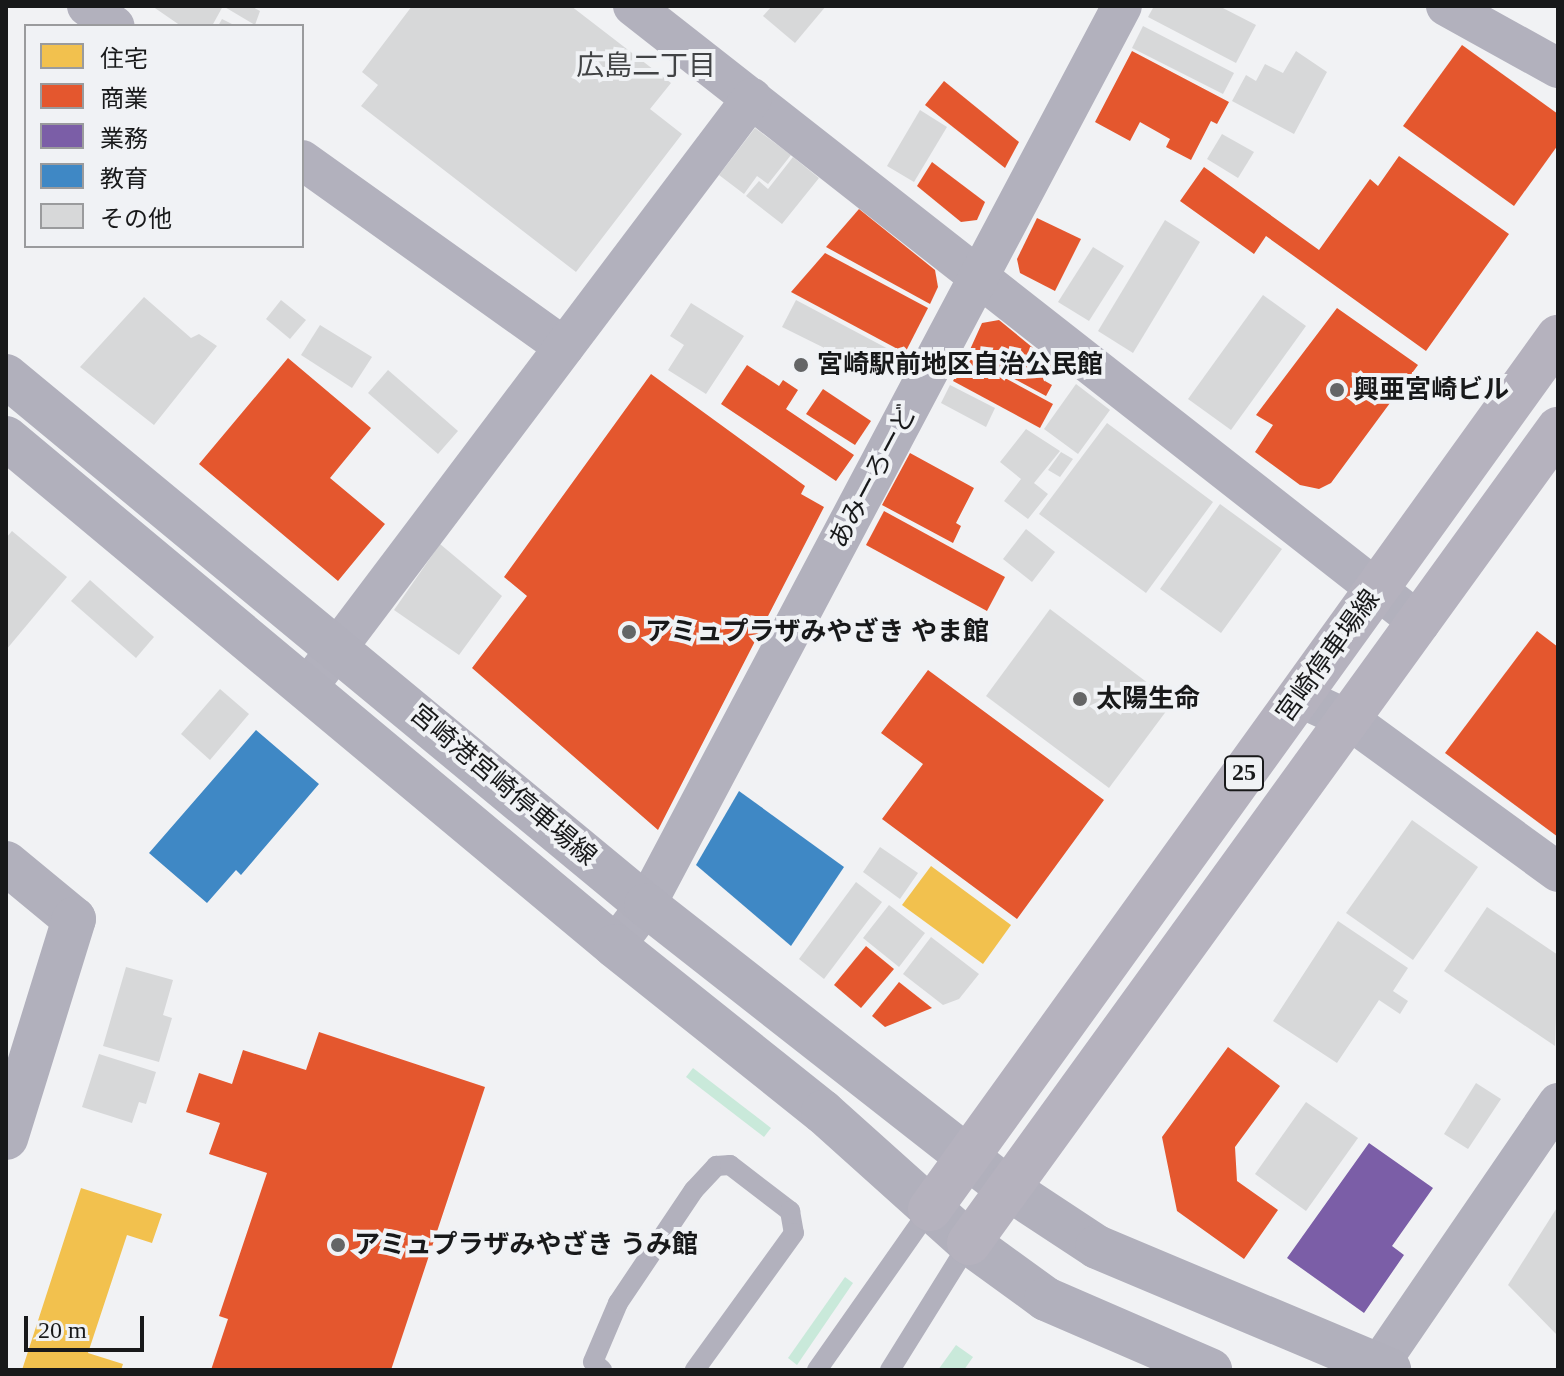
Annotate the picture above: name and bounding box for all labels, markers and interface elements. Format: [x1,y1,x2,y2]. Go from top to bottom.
legend [24,24,304,248]
text: 住宅 [100,46,148,72]
district label: 広島二丁目 [576,49,716,83]
text: 商業 [100,86,148,112]
text: 業務 [100,126,148,152]
text: 教育 [100,166,148,192]
text: その他 [100,206,172,232]
place label: 宮崎駅前地区自治公民館 [817,349,1103,381]
marker: 宮崎駅前地区自治公民館 [792,356,810,374]
place label: 興亜宮崎ビル [1353,374,1509,406]
marker: 興亜宮崎ビル [1328,381,1346,399]
street label: あみーろーど [823,401,923,553]
street label: 宮崎停車場線 [1270,584,1386,728]
place label: アミュプラザみやざき やま館 [645,616,989,648]
marker: アミュプラザみやざき やま館 [620,623,638,641]
place label: 太陽生命 [1096,683,1200,715]
marker: 太陽生命 [1071,690,1089,708]
street label: 宮崎港宮崎停車場線 [403,698,603,872]
road number: 25 [1224,753,1264,793]
place label: アミュプラザみやざき うみ館 [354,1229,698,1261]
marker: アミュプラザみやざき うみ館 [329,1236,347,1254]
scale bar [28,1300,148,1350]
text: 20 m [38,1317,87,1343]

